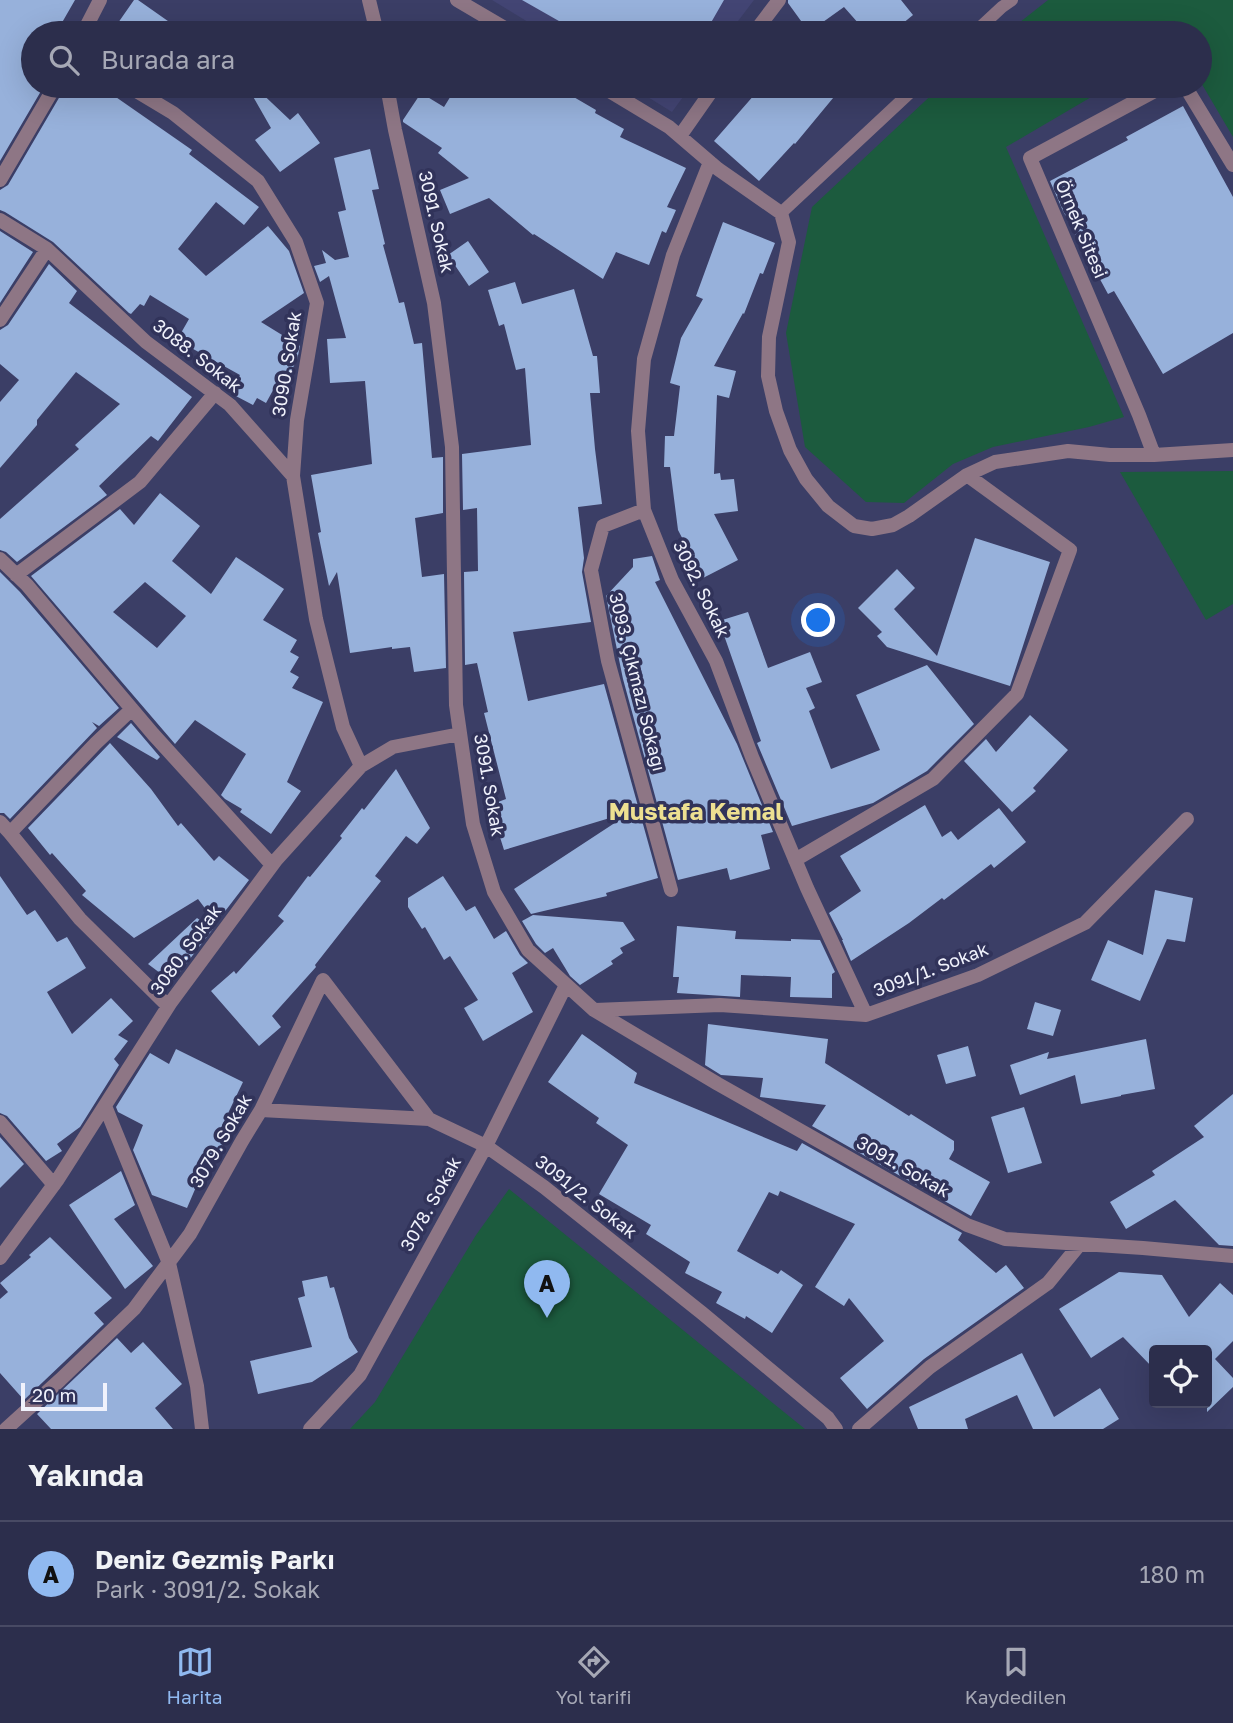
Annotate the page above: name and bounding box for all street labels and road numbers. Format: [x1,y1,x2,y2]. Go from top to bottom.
street label: 3091. Sokak [415,169,459,275]
street label: Örnek Sitesi [1051,176,1113,281]
street label: 3090. Sokak [267,310,305,418]
street label: 3088. Sokak [149,314,246,397]
street label: 3092. Sokak [669,536,735,641]
street label: 3093. Çıkmazı Sokağı [605,590,671,773]
street label: 3091. Sokak [470,732,510,838]
street label: 3080. Sokak [145,900,225,999]
street label: 3091/1. Sokak [870,937,991,1001]
street label: 3079. Sokak [184,1090,256,1191]
street label: 3091. Sokak [853,1131,954,1202]
street label: 3091/2. Sokak [531,1150,642,1243]
street label: 3078. Sokak [395,1152,465,1255]

